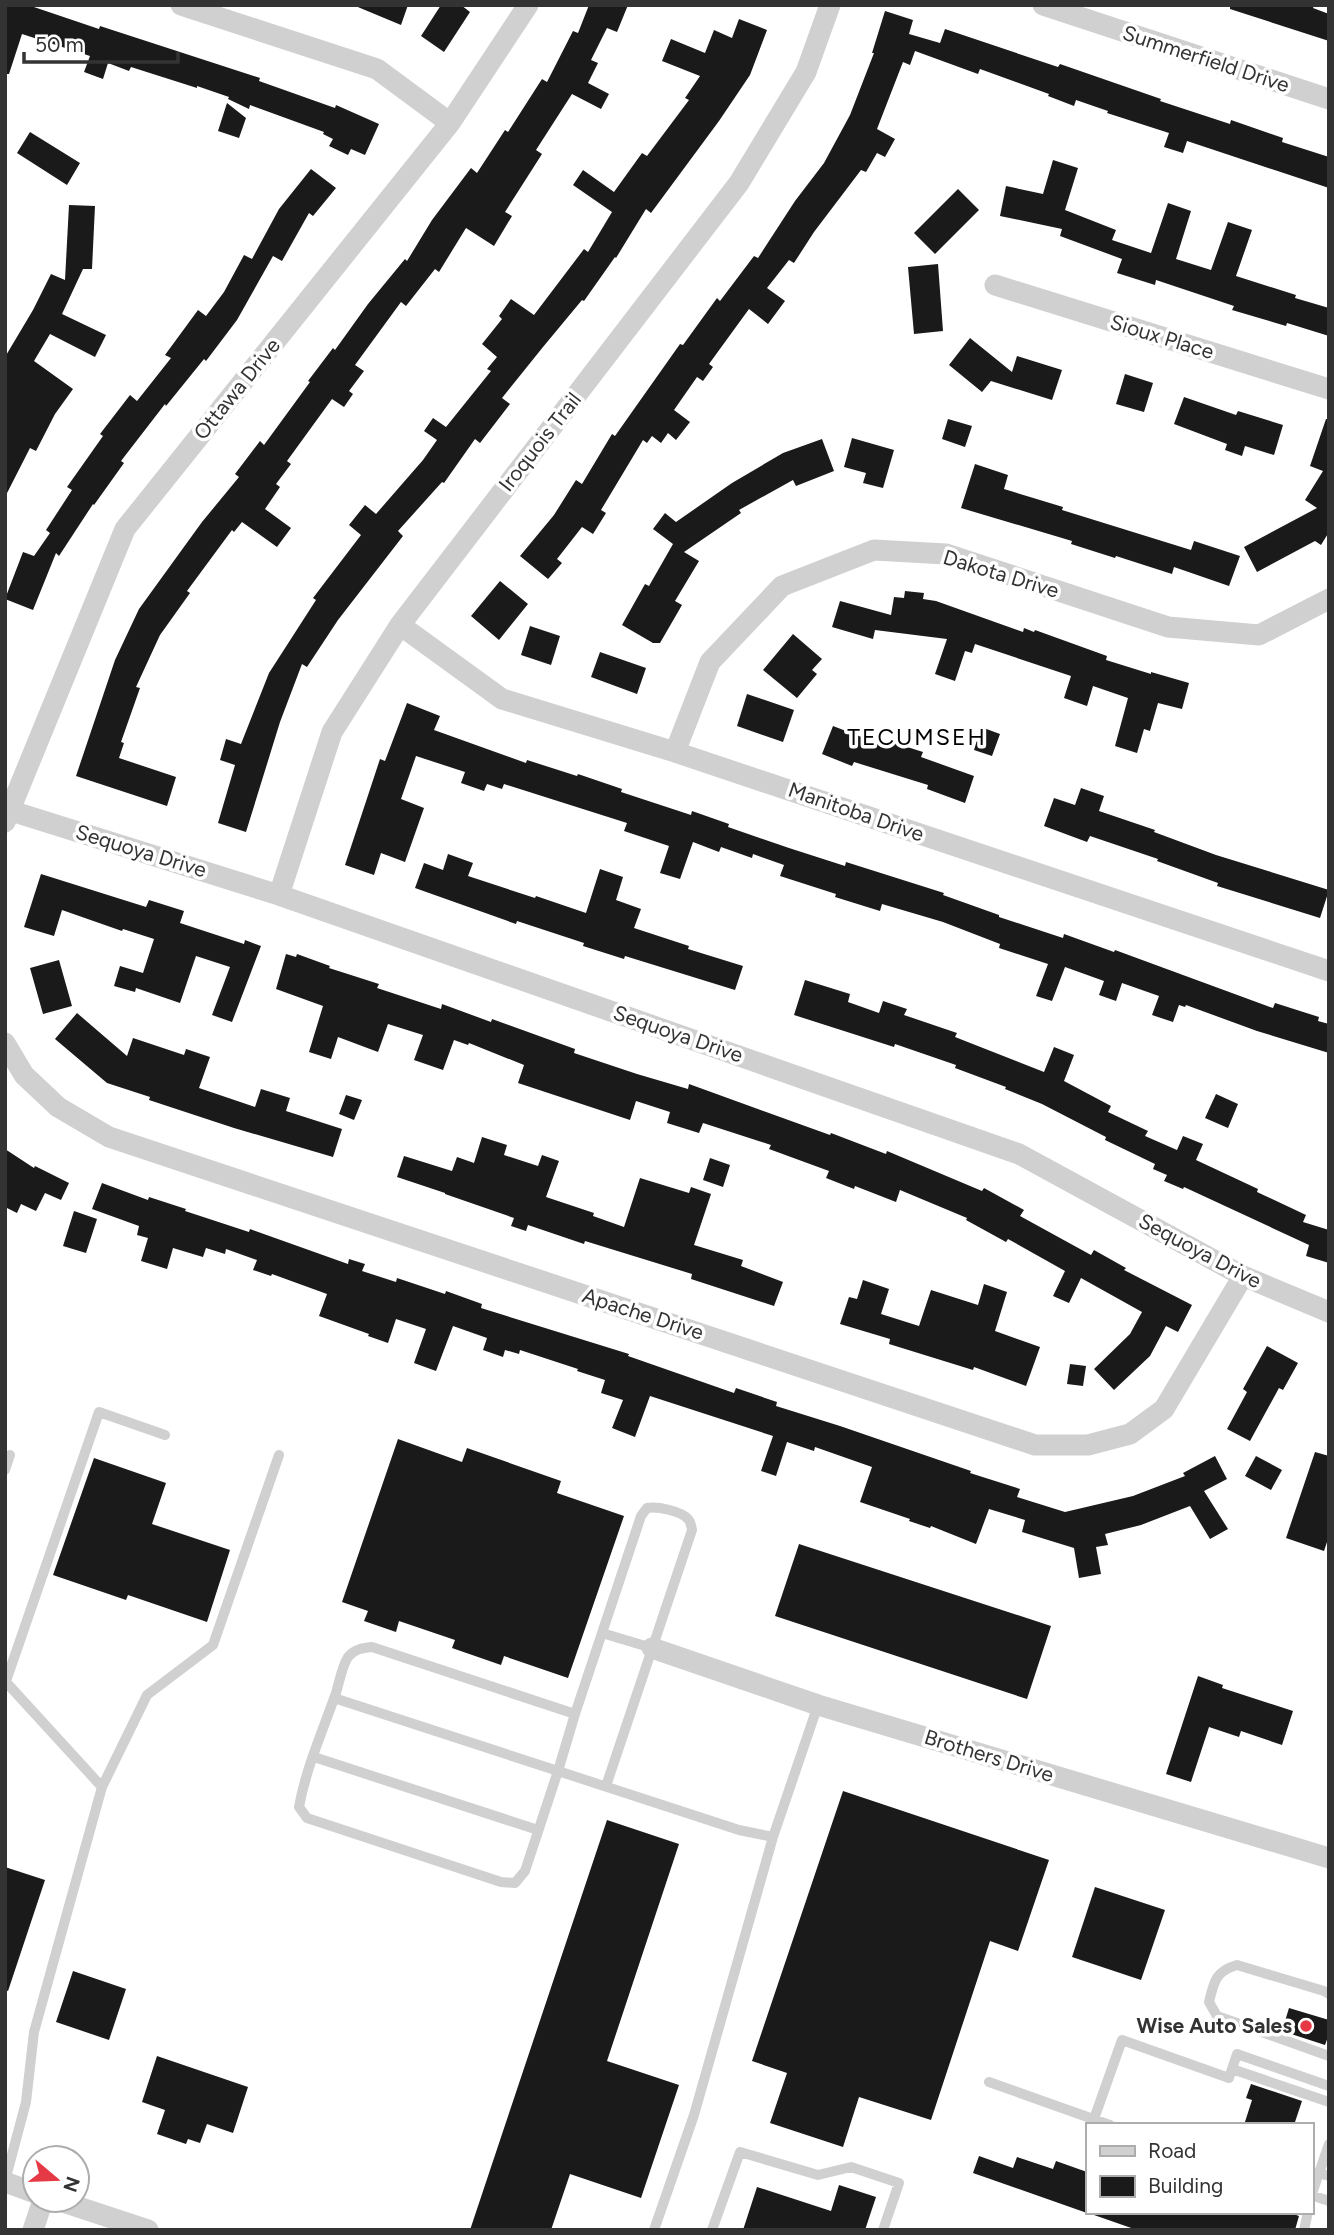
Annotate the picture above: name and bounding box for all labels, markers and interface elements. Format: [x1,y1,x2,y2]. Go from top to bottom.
street label: Summerfield Drive [1120,20,1293,97]
scale bar [24,21,178,65]
text: 50 m [35,32,84,57]
street label: Sioux Place [1107,309,1217,364]
street label: Ottawa Drive [188,333,285,444]
street label: Iroquois Trail [493,387,586,496]
street label: Dakota Drive [940,544,1062,603]
district label: TECUMSEH [847,723,987,751]
street label: Manitoba Drive [785,777,927,846]
street label: Sequoya Drive [73,819,210,882]
street label: Sequoya Drive [610,1000,746,1067]
street label: Sequoya Drive [1135,1208,1266,1293]
street label: Apache Drive [580,1282,707,1345]
street label: Brothers Drive [921,1724,1057,1787]
place label: Wise Auto Sales [1136,2013,1292,2038]
marker: Wise Auto Sales [1298,2018,1314,2034]
legend [1086,2123,1313,2214]
text: Road [1148,2138,1196,2163]
north arrow [21,2144,91,2214]
text: Building [1148,2173,1223,2198]
text: N [58,2174,85,2195]

